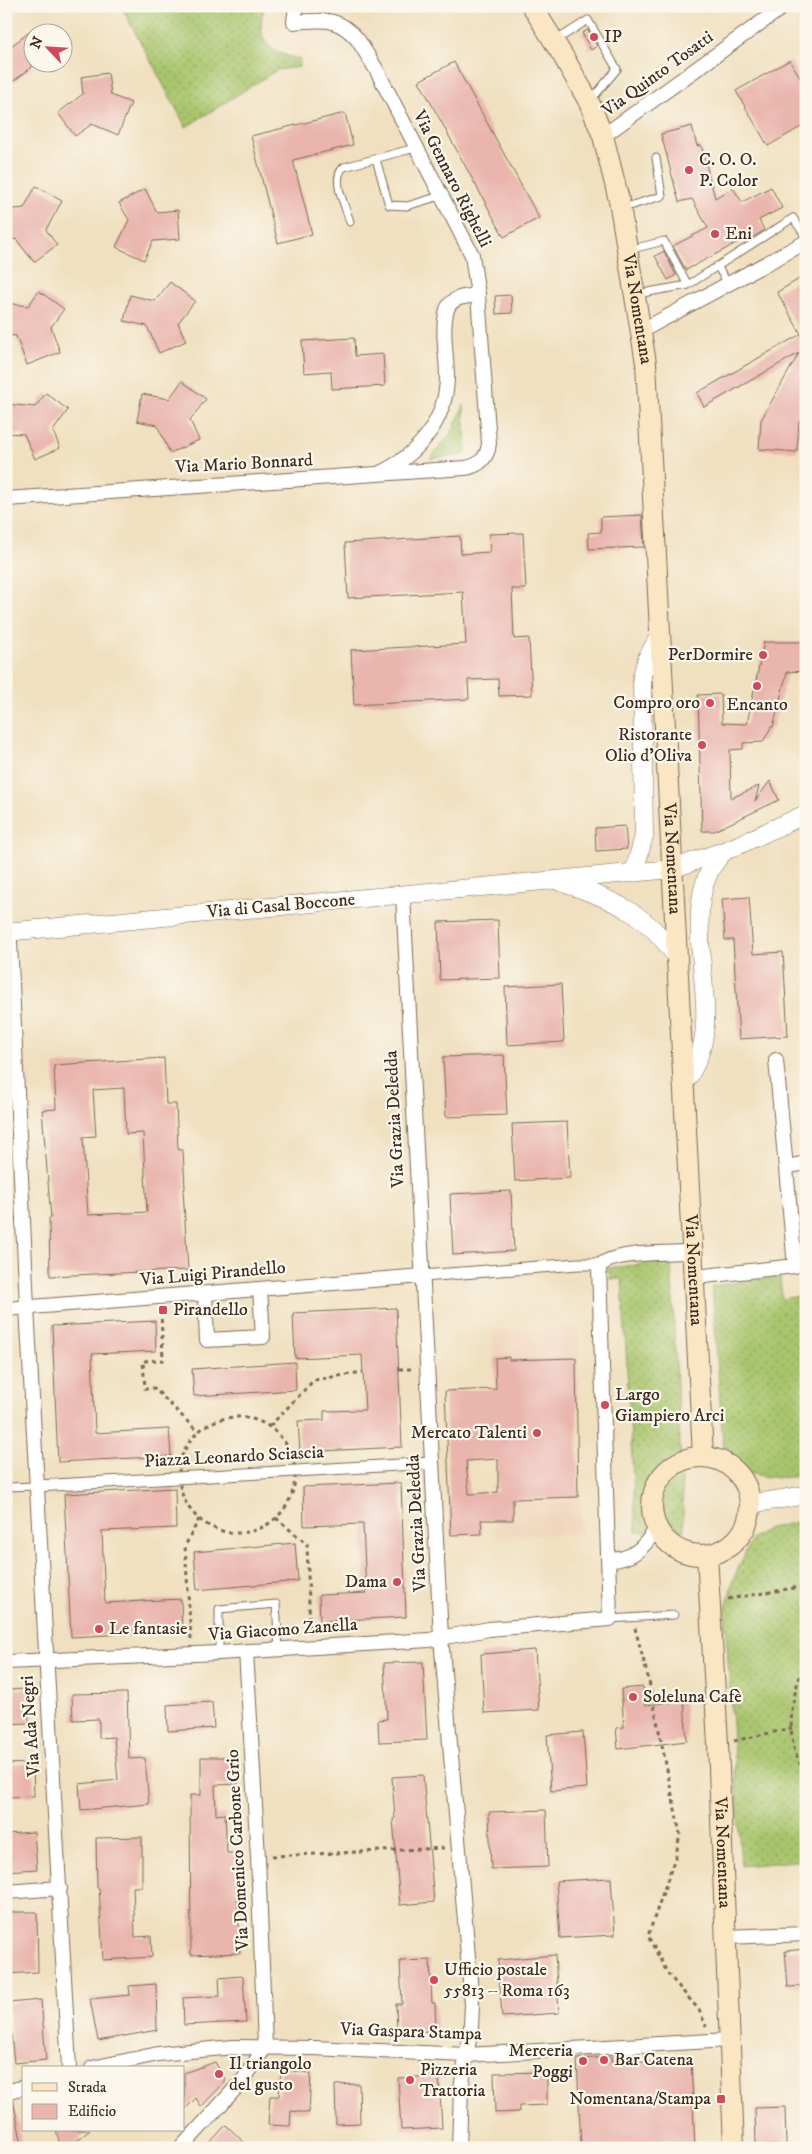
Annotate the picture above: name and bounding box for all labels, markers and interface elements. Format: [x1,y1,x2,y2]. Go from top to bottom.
north arrow [22,22,72,72]
street label: Via Quinto Tosatti [597,26,718,122]
place label: IP [604,26,622,48]
marker: IP [588,31,600,43]
text: N [27,33,48,52]
street label: Via Gennaro Righelli [407,106,496,251]
place label: C. O. O. P. Color [699,149,758,192]
marker: C. O. O. P. Color [683,164,695,176]
place label: Eni [725,223,752,245]
marker: Eni [709,228,721,240]
street label: Via Nomentana [617,251,657,366]
street label: Via Mario Bonnard [174,449,313,479]
place label: PerDormire [668,644,753,666]
marker: PerDormire [757,649,769,661]
marker: Encanto [751,680,763,692]
place label: Compro oro [613,692,700,714]
place label: Encanto [726,694,788,716]
marker: Compro oro [704,697,716,709]
place label: Ristorante Olio d'Oliva [605,724,692,767]
marker: Ristorante Olio d'Oliva [696,739,708,751]
street label: Via Nomentana [658,802,686,915]
street label: Via di Casal Boccone [205,889,356,924]
street label: Via Grazia Deledda [380,1049,410,1189]
street label: Via Nomentana [679,1213,707,1327]
street label: Via Luigi Pirandello [138,1257,287,1291]
place label: Pirandello [173,1299,248,1321]
marker: Pirandello [157,1304,169,1316]
place label: Largo Giampiero Arci [615,1384,724,1427]
marker: Largo Giampiero Arci [599,1399,611,1411]
place label: Mercato Talenti [411,1422,527,1444]
marker: Mercato Talenti [531,1427,543,1439]
street label: Piazza Leonardo Sciascia [144,1441,325,1473]
street label: Via Grazia Deledda [402,1453,432,1593]
place label: Dama [345,1571,387,1593]
marker: Dama [391,1576,403,1588]
street label: Via Giacomo Zanella [207,1614,359,1646]
place label: Le fantasie [109,1618,188,1640]
marker: Le fantasie [93,1623,105,1635]
street label: Via Ada Negri [16,1675,46,1778]
place label: Soleluna Cafè [643,1686,742,1708]
marker: Soleluna Cafè [627,1691,639,1703]
street label: Via Domenico Carbone Grio [222,1748,254,1952]
street label: Via Nomentana [709,1796,736,1909]
place label: Ufficio postale 55813 – Roma 163 [444,1959,570,2002]
marker: Ufficio postale 55813 – Roma 163 [428,1974,440,1986]
street label: Via Gaspara Stampa [339,2019,482,2045]
place label: Merceria Poggi [509,2040,573,2083]
place label: Bar Catena [614,2049,694,2071]
place label: Il triangolo del gusto [229,2053,312,2096]
marker: Bar Catena [598,2054,610,2066]
marker: Merceria Poggi [577,2055,589,2067]
place label: Pizzeria Trattoria [420,2059,486,2102]
legend [22,2066,185,2132]
marker: Il triangolo del gusto [213,2068,225,2080]
marker: Pizzeria Trattoria [404,2074,416,2086]
text: Strada [68,2078,107,2097]
place label: Nomentana/Stampa [569,2088,711,2110]
marker: Nomentana/Stampa [715,2093,727,2105]
text: Edificio [68,2102,116,2121]

